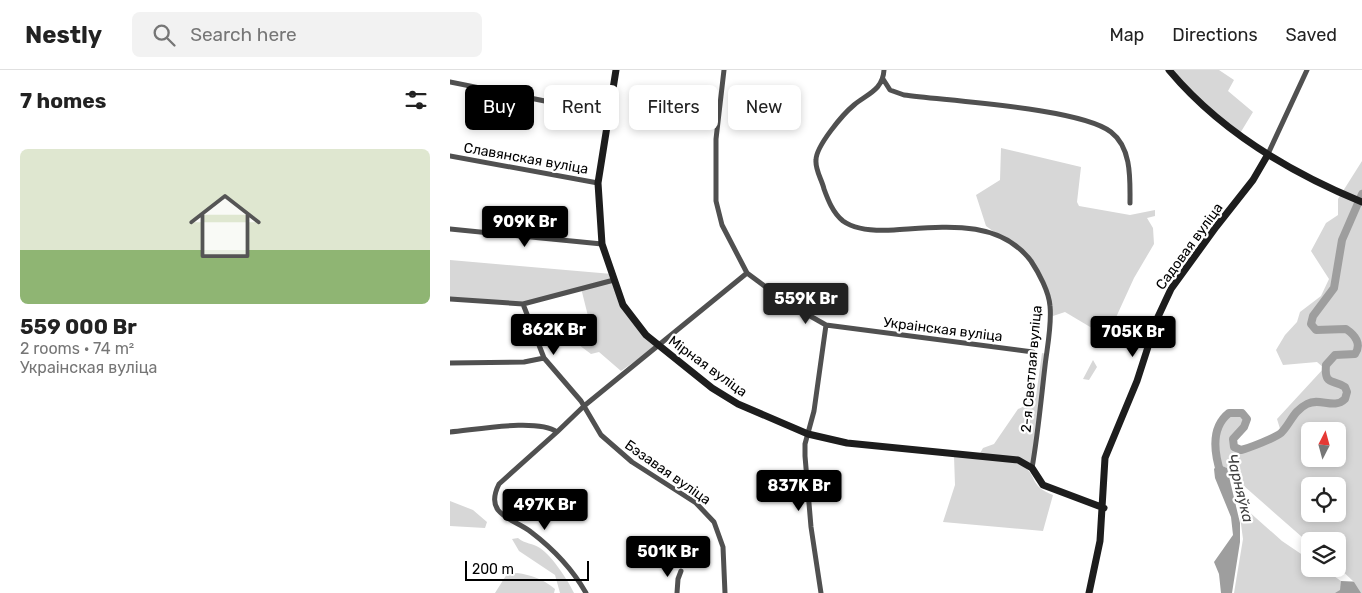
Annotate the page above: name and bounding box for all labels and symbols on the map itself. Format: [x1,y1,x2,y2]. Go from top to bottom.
street label: Славянская вуліца [462,139,590,178]
street label: Садовая вуліца [1152,200,1227,293]
pin: 909K Br [479,206,571,248]
pin: 559K Br [760,282,852,325]
street label: 2-я Светлая вуліца [1017,305,1046,433]
pin: 862K Br [508,314,600,356]
street label: Украінская вуліца [882,314,1004,345]
pin: 705K Br [1087,316,1179,358]
street label: Мірная вуліца [665,332,750,401]
north arrow [1301,422,1346,468]
street label: Бэзавая вуліца [621,436,714,508]
water label: Чарняўка [1223,452,1257,524]
pin: 837K Br [753,470,845,512]
pin: 497K Br [499,488,591,531]
pin: 501K Br [622,536,714,578]
scale bar [465,558,589,581]

